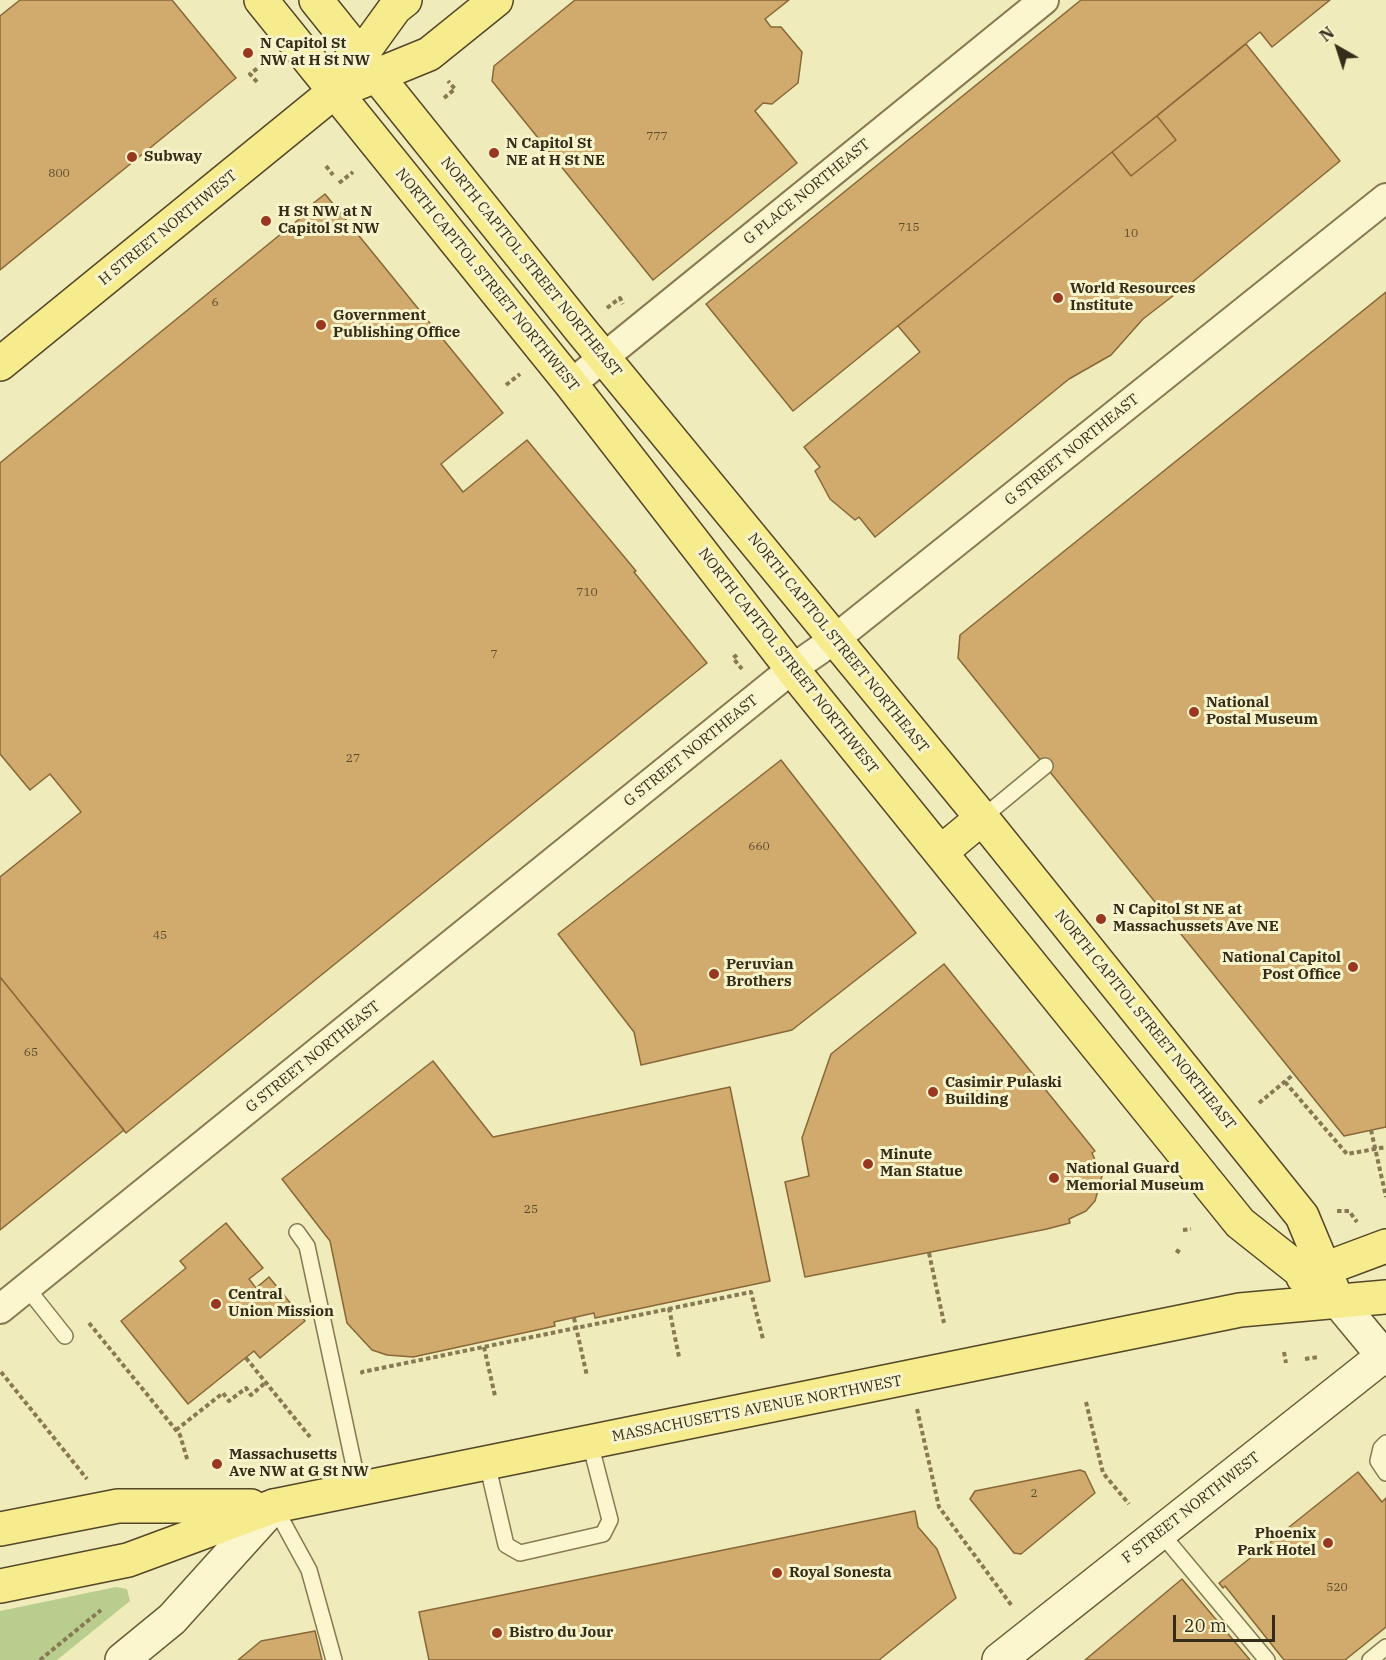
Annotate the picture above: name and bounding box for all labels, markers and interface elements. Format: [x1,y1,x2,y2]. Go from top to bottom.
north arrow [1308,18,1368,78]
text: N [1315,22,1338,46]
place label: N Capitol St NW at H St NW [260,35,370,70]
marker: N Capitol St NW at H St NW [241,46,255,60]
house number: 777 [646,130,668,144]
place label: N Capitol St NE at H St NE [506,135,605,170]
street label: G PLACE NORTHEAST [740,135,874,249]
marker: N Capitol St NE at H St NE [487,146,501,160]
place label: Subway [144,148,202,166]
marker: Subway [125,150,139,164]
street label: NORTH CAPITOL STREET NORTHEAST [437,154,625,380]
street label: NORTH CAPITOL STREET NORTHWEST [391,165,583,395]
house number: 800 [48,167,70,181]
street label: H STREET NORTHWEST [95,167,241,289]
place label: H St NW at N Capitol St NW [278,203,379,238]
marker: H St NW at N Capitol St NW [259,214,273,228]
house number: 715 [898,221,920,235]
house number: 10 [1124,227,1138,241]
place label: World Resources Institute [1070,280,1195,315]
marker: World Resources Institute [1051,291,1065,305]
house number: 6 [211,296,219,310]
place label: Government Publishing Office [333,307,460,342]
marker: Government Publishing Office [314,318,328,332]
street label: G STREET NORTHEAST [1001,390,1143,510]
street label: NORTH CAPITOL STREET NORTHEAST [744,530,932,756]
street label: NORTH CAPITOL STREET NORTHWEST [694,545,882,777]
house number: 710 [576,586,598,600]
house number: 7 [490,648,498,662]
street label: G STREET NORTHEAST [620,691,762,811]
place label: National Postal Museum [1206,694,1318,729]
marker: National Postal Museum [1187,705,1201,719]
house number: 27 [346,752,360,766]
house number: 660 [748,840,770,854]
place label: N Capitol St NE at Massachussets Ave NE [1113,901,1279,936]
street label: NORTH CAPITOL STREET NORTHEAST [1051,907,1239,1133]
marker: N Capitol St NE at Massachussets Ave NE [1094,912,1108,926]
house number: 45 [153,929,167,943]
place label: National Capitol Post Office [1222,949,1341,984]
place label: Peruvian Brothers [726,956,794,991]
marker: National Capitol Post Office [1346,960,1360,974]
marker: Peruvian Brothers [707,967,721,981]
street label: G STREET NORTHEAST [242,997,384,1117]
house number: 65 [24,1046,38,1060]
place label: Casimir Pulaski Building [945,1074,1062,1109]
marker: Casimir Pulaski Building [926,1085,940,1099]
place label: Minute Man Statue [880,1146,963,1181]
marker: Minute Man Statue [861,1157,875,1171]
place label: National Guard Memorial Museum [1066,1160,1204,1195]
marker: National Guard Memorial Museum [1047,1171,1061,1185]
house number: 25 [524,1203,538,1217]
place label: Central Union Mission [228,1286,334,1321]
marker: Central Union Mission [209,1297,223,1311]
street label: MASSACHUSETTS AVENUE NORTHWEST [611,1372,903,1446]
place label: Massachusetts Ave NW at G St NW [229,1446,369,1481]
street label: F STREET NORTHWEST [1118,1449,1264,1567]
marker: Massachusetts Ave NW at G St NW [210,1457,224,1471]
house number: 2 [1030,1487,1038,1501]
place label: Phoenix Park Hotel [1237,1525,1316,1560]
marker: Phoenix Park Hotel [1321,1536,1335,1550]
place label: Royal Sonesta [789,1564,892,1582]
marker: Royal Sonesta [770,1566,784,1580]
house number: 520 [1326,1581,1348,1595]
scale bar [1176,1603,1278,1641]
text: 20 m [1184,1614,1227,1637]
place label: Bistro du Jour [509,1624,613,1642]
marker: Bistro du Jour [490,1626,504,1640]

